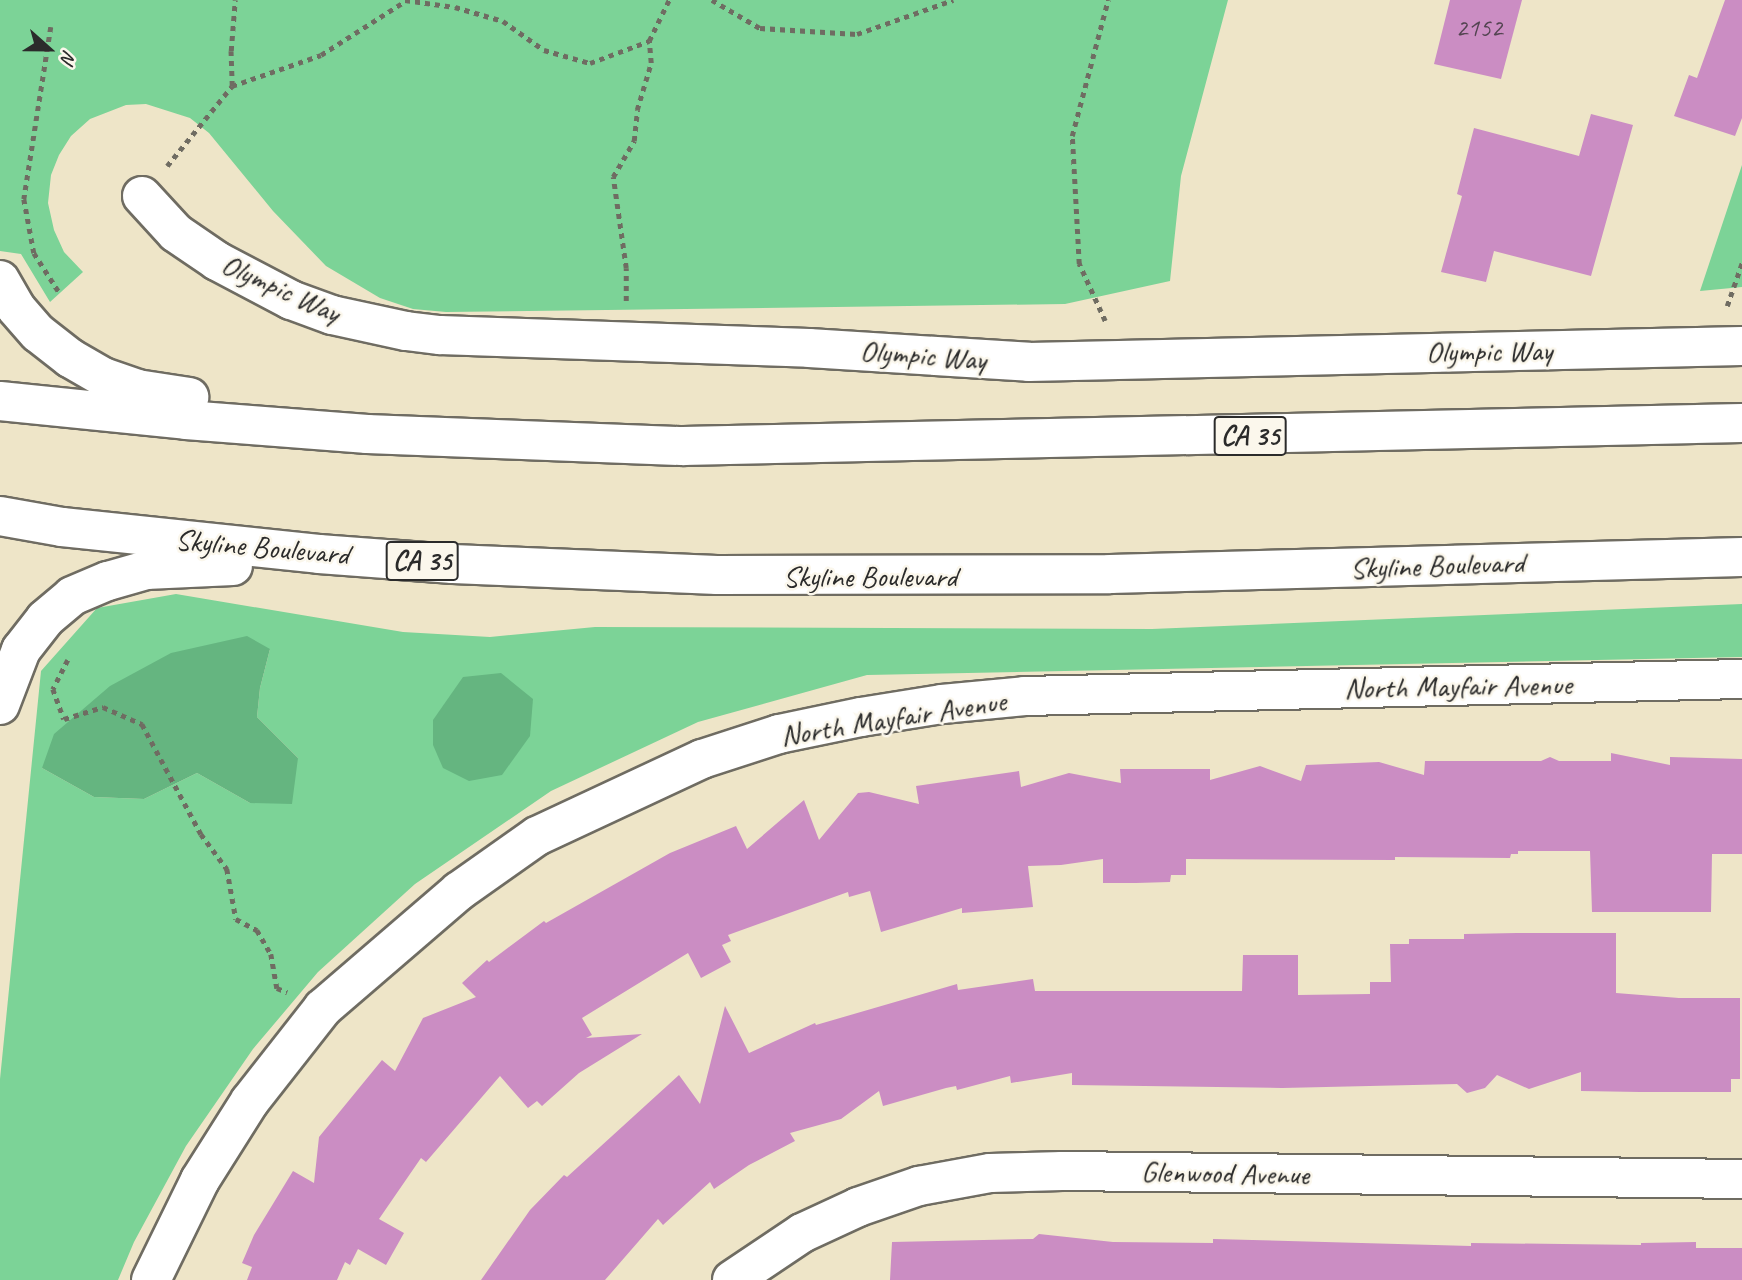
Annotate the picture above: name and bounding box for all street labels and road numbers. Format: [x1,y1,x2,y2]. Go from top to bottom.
street label: Olympic Way [216,246,346,330]
street label: Olympic Way [1425,332,1553,370]
street label: Olympic Way [859,333,987,377]
road number: CA 35 [1213,412,1287,460]
street label: Skyline Boulevard [173,521,351,573]
road number: CA 35 [385,536,459,586]
street label: Skyline Boulevard [1349,544,1525,586]
street label: Skyline Boulevard [783,558,957,594]
street label: North Mayfair Avenue [1344,666,1572,706]
street label: North Mayfair Avenue [778,682,1008,754]
street label: Glenwood Avenue [1141,1154,1309,1192]

